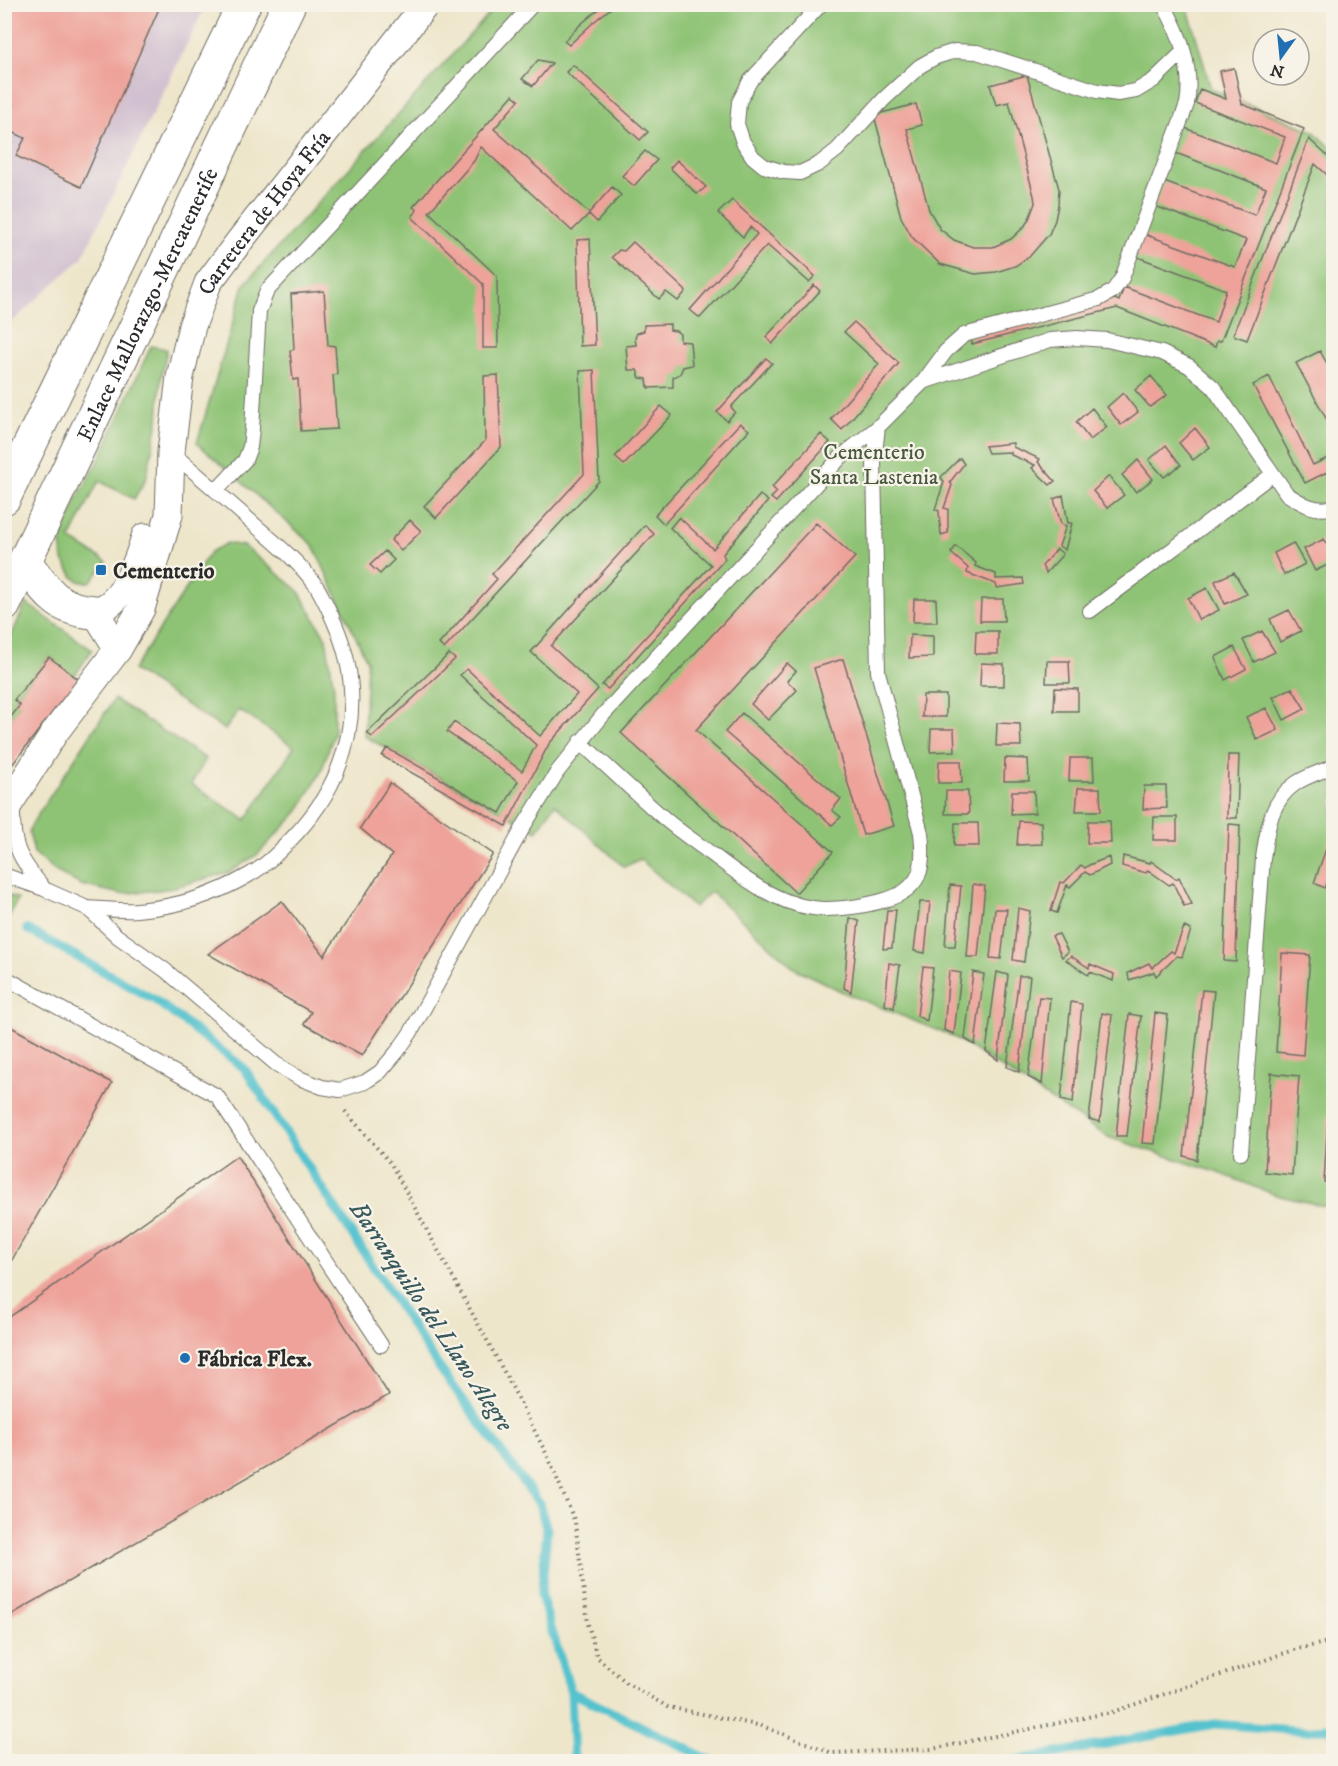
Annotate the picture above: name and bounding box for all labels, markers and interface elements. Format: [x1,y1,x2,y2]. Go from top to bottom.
north arrow [1251,27,1311,87]
text: N [1268,59,1286,82]
street label: Carretera de Hoya Fría [193,124,337,299]
street label: Enlace Mallorazgo-Mercatenerife [72,164,224,446]
park label: Cementerio Santa Lastenia [810,439,939,491]
place label: Cementerio [113,558,215,585]
marker: Cementerio [94,563,108,577]
water label: Barranquillo del Llano Alegre [342,1195,520,1438]
place label: Fábrica Flex. [197,1346,312,1373]
marker: Fábrica Flex. [178,1351,192,1365]

